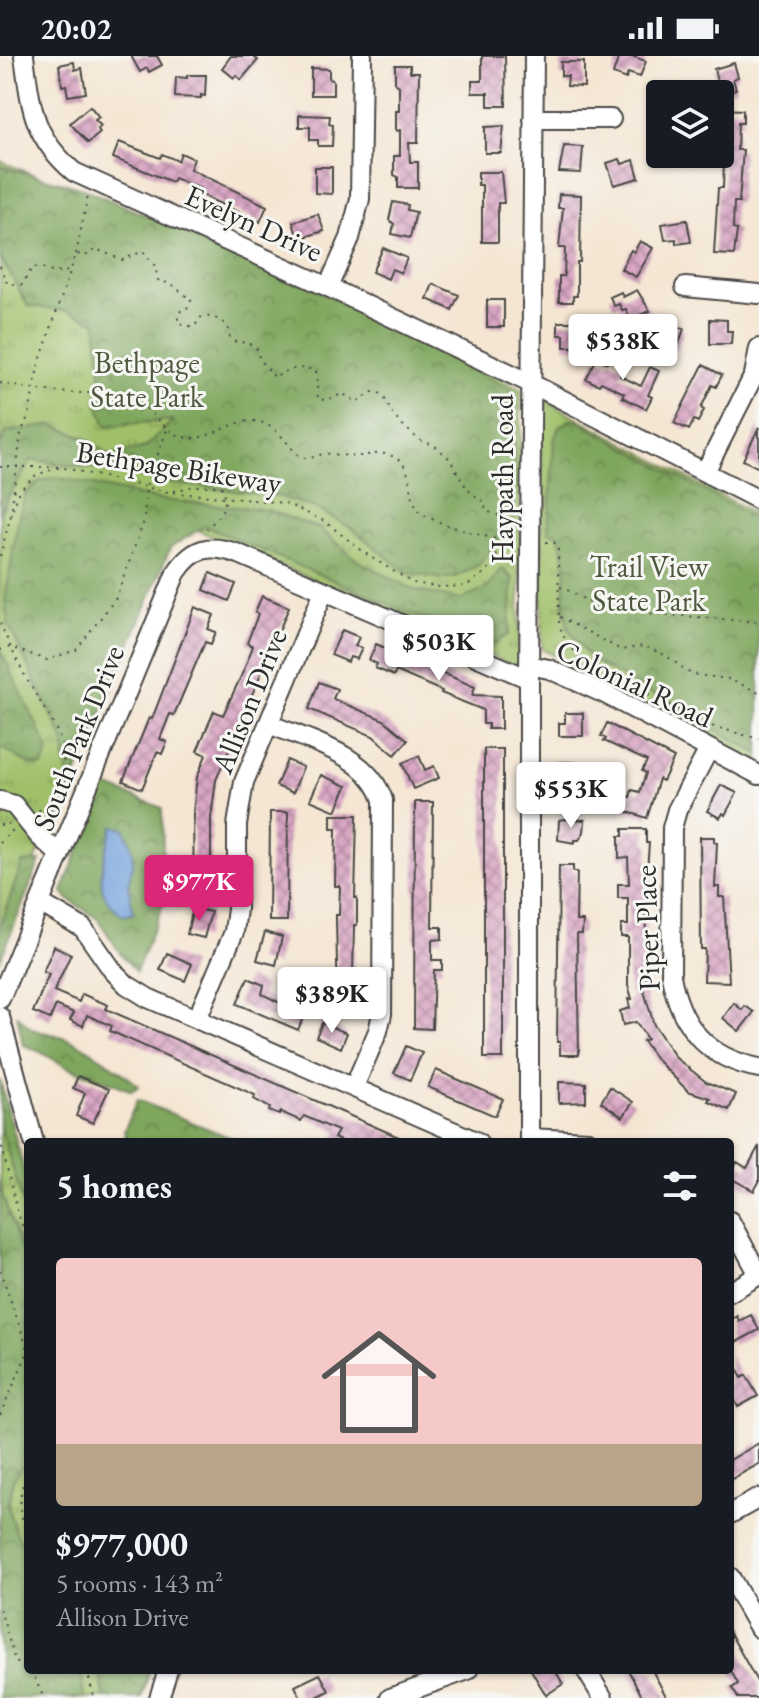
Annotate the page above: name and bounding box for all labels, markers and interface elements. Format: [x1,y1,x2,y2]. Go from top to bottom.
text: 20:02 [40,9,112,48]
map controls [646,80,734,168]
button: layers [646,80,734,168]
street label: Evelyn Drive [179,175,329,271]
pin: $538K [567,314,679,382]
text: $538K [586,323,660,357]
park label: Bethpage State Park [90,343,205,416]
street label: Haypath Road [483,393,522,564]
street label: Bethpage Bikeway [73,432,285,503]
park label: Trail View State Park [590,547,709,620]
pin: $503K [383,615,495,683]
street label: Allison Drive [202,623,296,780]
text: $503K [402,624,476,658]
street label: Colonial Road [550,630,721,737]
street label: South Park Drive [23,640,133,836]
pin: $553K [515,762,627,830]
text: $553K [534,771,608,805]
pin: $977K [143,855,255,923]
text: $977K [162,864,236,898]
street label: Piper Place [625,864,669,992]
pin: $389K [276,967,388,1035]
text: $389K [295,976,369,1010]
text: 5 homes [56,1164,172,1208]
icon: filters [658,1164,702,1208]
icon: home [307,1310,451,1454]
text: $977,000 [56,1522,188,1566]
text: 5 rooms · 143 m² [56,1566,223,1600]
text: Allison Drive [56,1600,189,1634]

